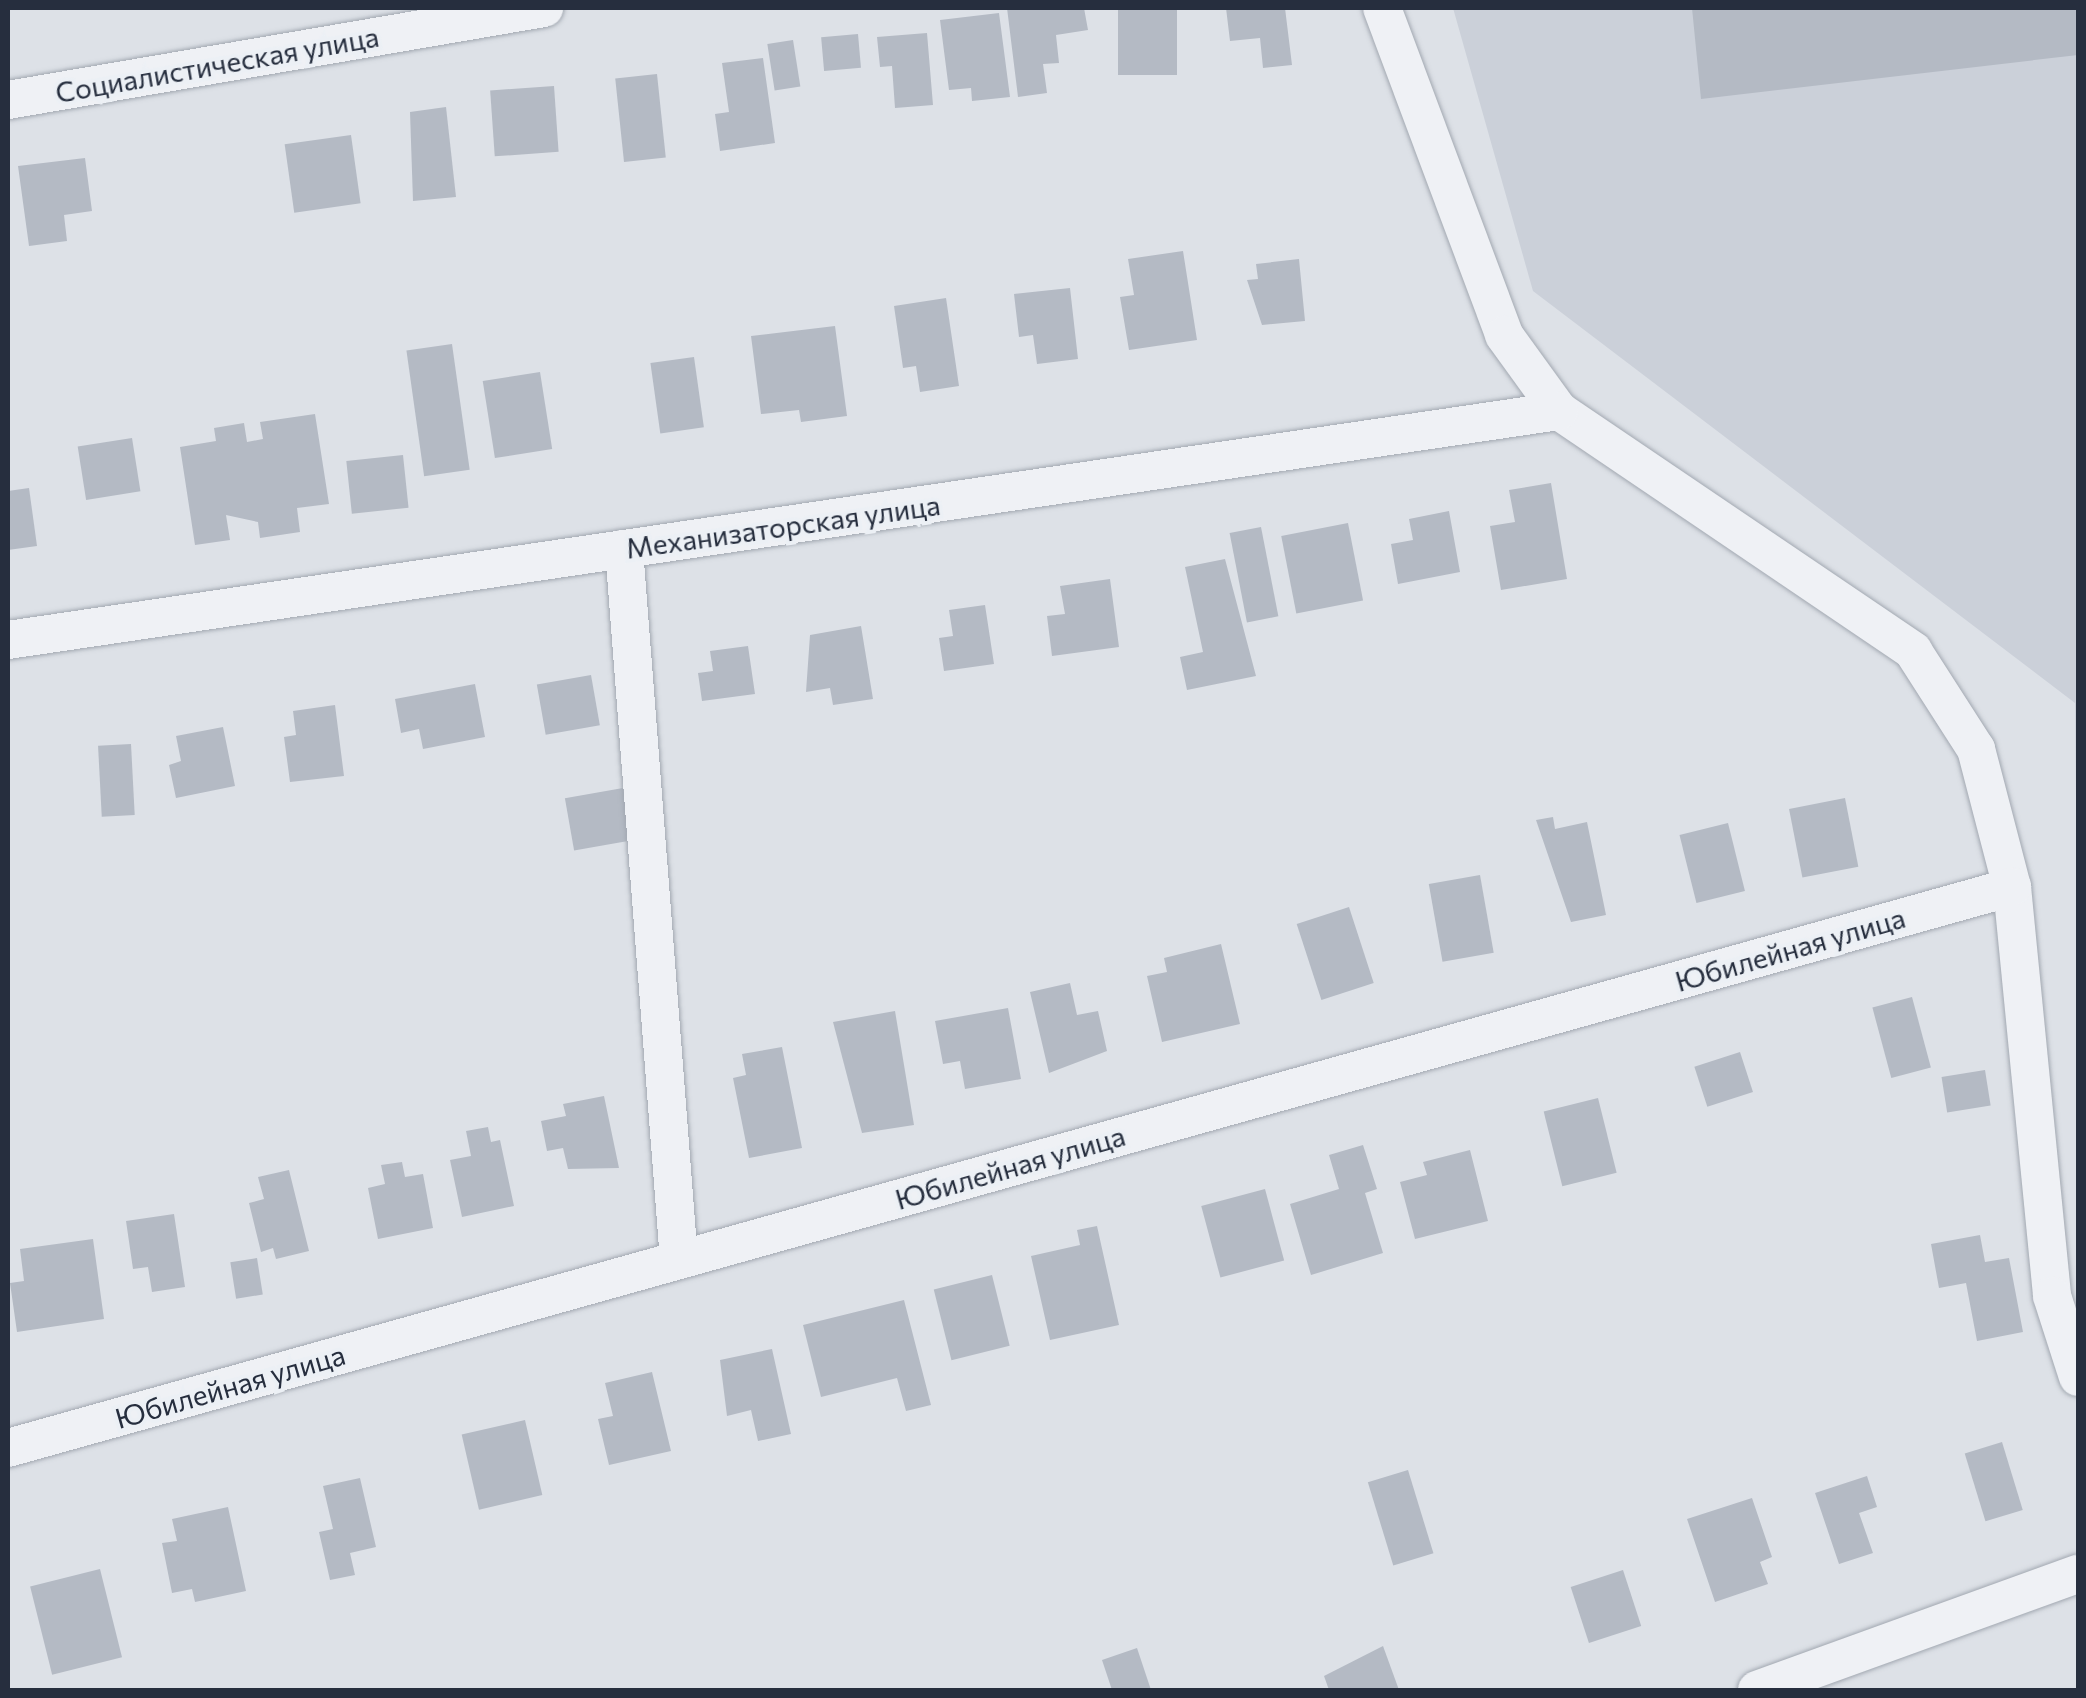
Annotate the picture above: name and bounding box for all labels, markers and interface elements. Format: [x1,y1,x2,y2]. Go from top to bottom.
street label: Социалистическая улица [53,19,381,109]
street label: Механизаторская улица [624,487,942,565]
street label: Юбилейная улица [1671,900,1909,998]
street label: Юбилейная улица [891,1118,1129,1216]
street label: Юбилейная улица [111,1337,349,1435]

